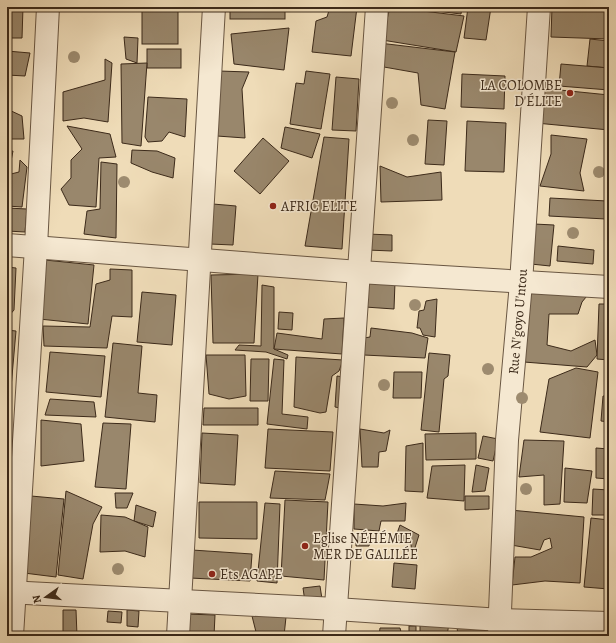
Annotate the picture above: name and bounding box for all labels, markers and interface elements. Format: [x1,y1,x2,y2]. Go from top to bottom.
place label: LA COLOMBE D'ÉLITE [480,76,562,111]
marker: LA COLOMBE D'ÉLITE [565,88,575,98]
place label: AFRIC ELITE [280,197,357,216]
marker: AFRIC ELITE [268,201,278,211]
street label: Rue N'goyo U'ntou [504,268,532,375]
place label: Eglise NÉHÉMIE MER DE GALILÉE [313,529,418,564]
marker: Eglise NÉHÉMIE MER DE GALILÉE [300,541,310,551]
place label: Ets AGAPE [220,565,283,584]
marker: Ets AGAPE [207,569,217,579]
north arrow [26,577,66,617]
text: N [29,594,45,605]

